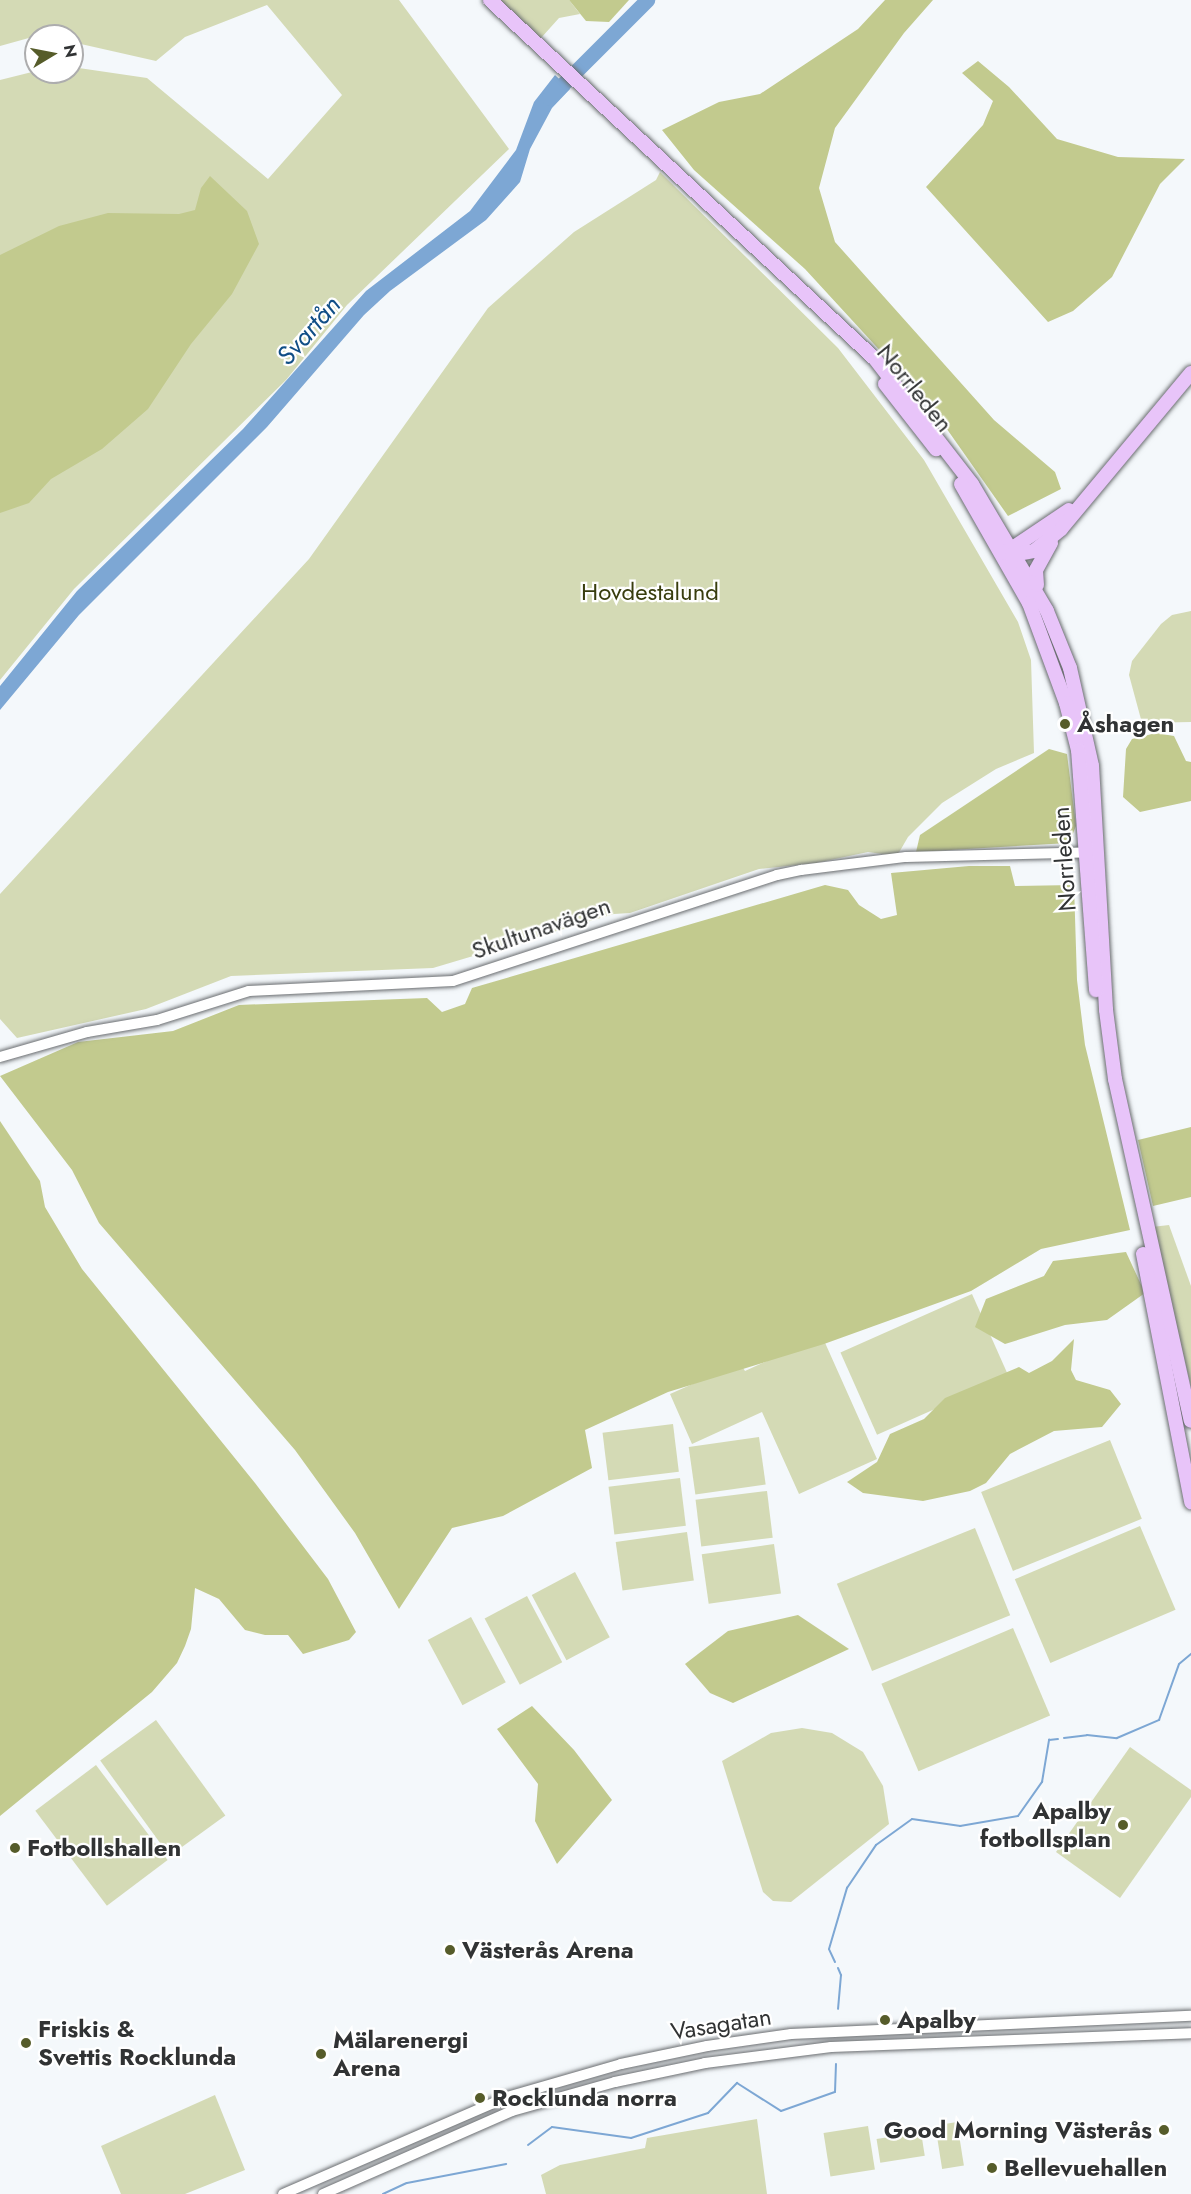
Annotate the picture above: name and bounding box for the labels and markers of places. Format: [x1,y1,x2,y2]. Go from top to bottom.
place label: Åshagen [1077,710,1174,738]
marker: Åshagen [1058,717,1072,731]
place label: Apalby fotbollsplan [980,1797,1111,1853]
marker: Apalby fotbollsplan [1116,1818,1130,1832]
place label: Fotbollshallen [27,1834,181,1862]
marker: Fotbollshallen [8,1841,22,1855]
place label: Västerås Arena [462,1936,634,1964]
marker: Västerås Arena [443,1943,457,1957]
place label: Apalby [897,2006,976,2034]
marker: Apalby [878,2013,892,2027]
place label: Friskis & Svettis Rocklunda [38,2015,236,2071]
place label: Mälarenergi Arena [333,2026,468,2082]
marker: Friskis & Svettis Rocklunda [19,2036,33,2050]
marker: Mälarenergi Arena [314,2047,328,2061]
place label: Rocklunda norra [492,2084,677,2112]
marker: Rocklunda norra [473,2091,487,2105]
place label: Good Morning Västerås [884,2116,1152,2144]
marker: Good Morning Västerås [1157,2123,1171,2137]
place label: Bellevuehallen [1004,2154,1167,2182]
marker: Bellevuehallen [985,2161,999,2175]

